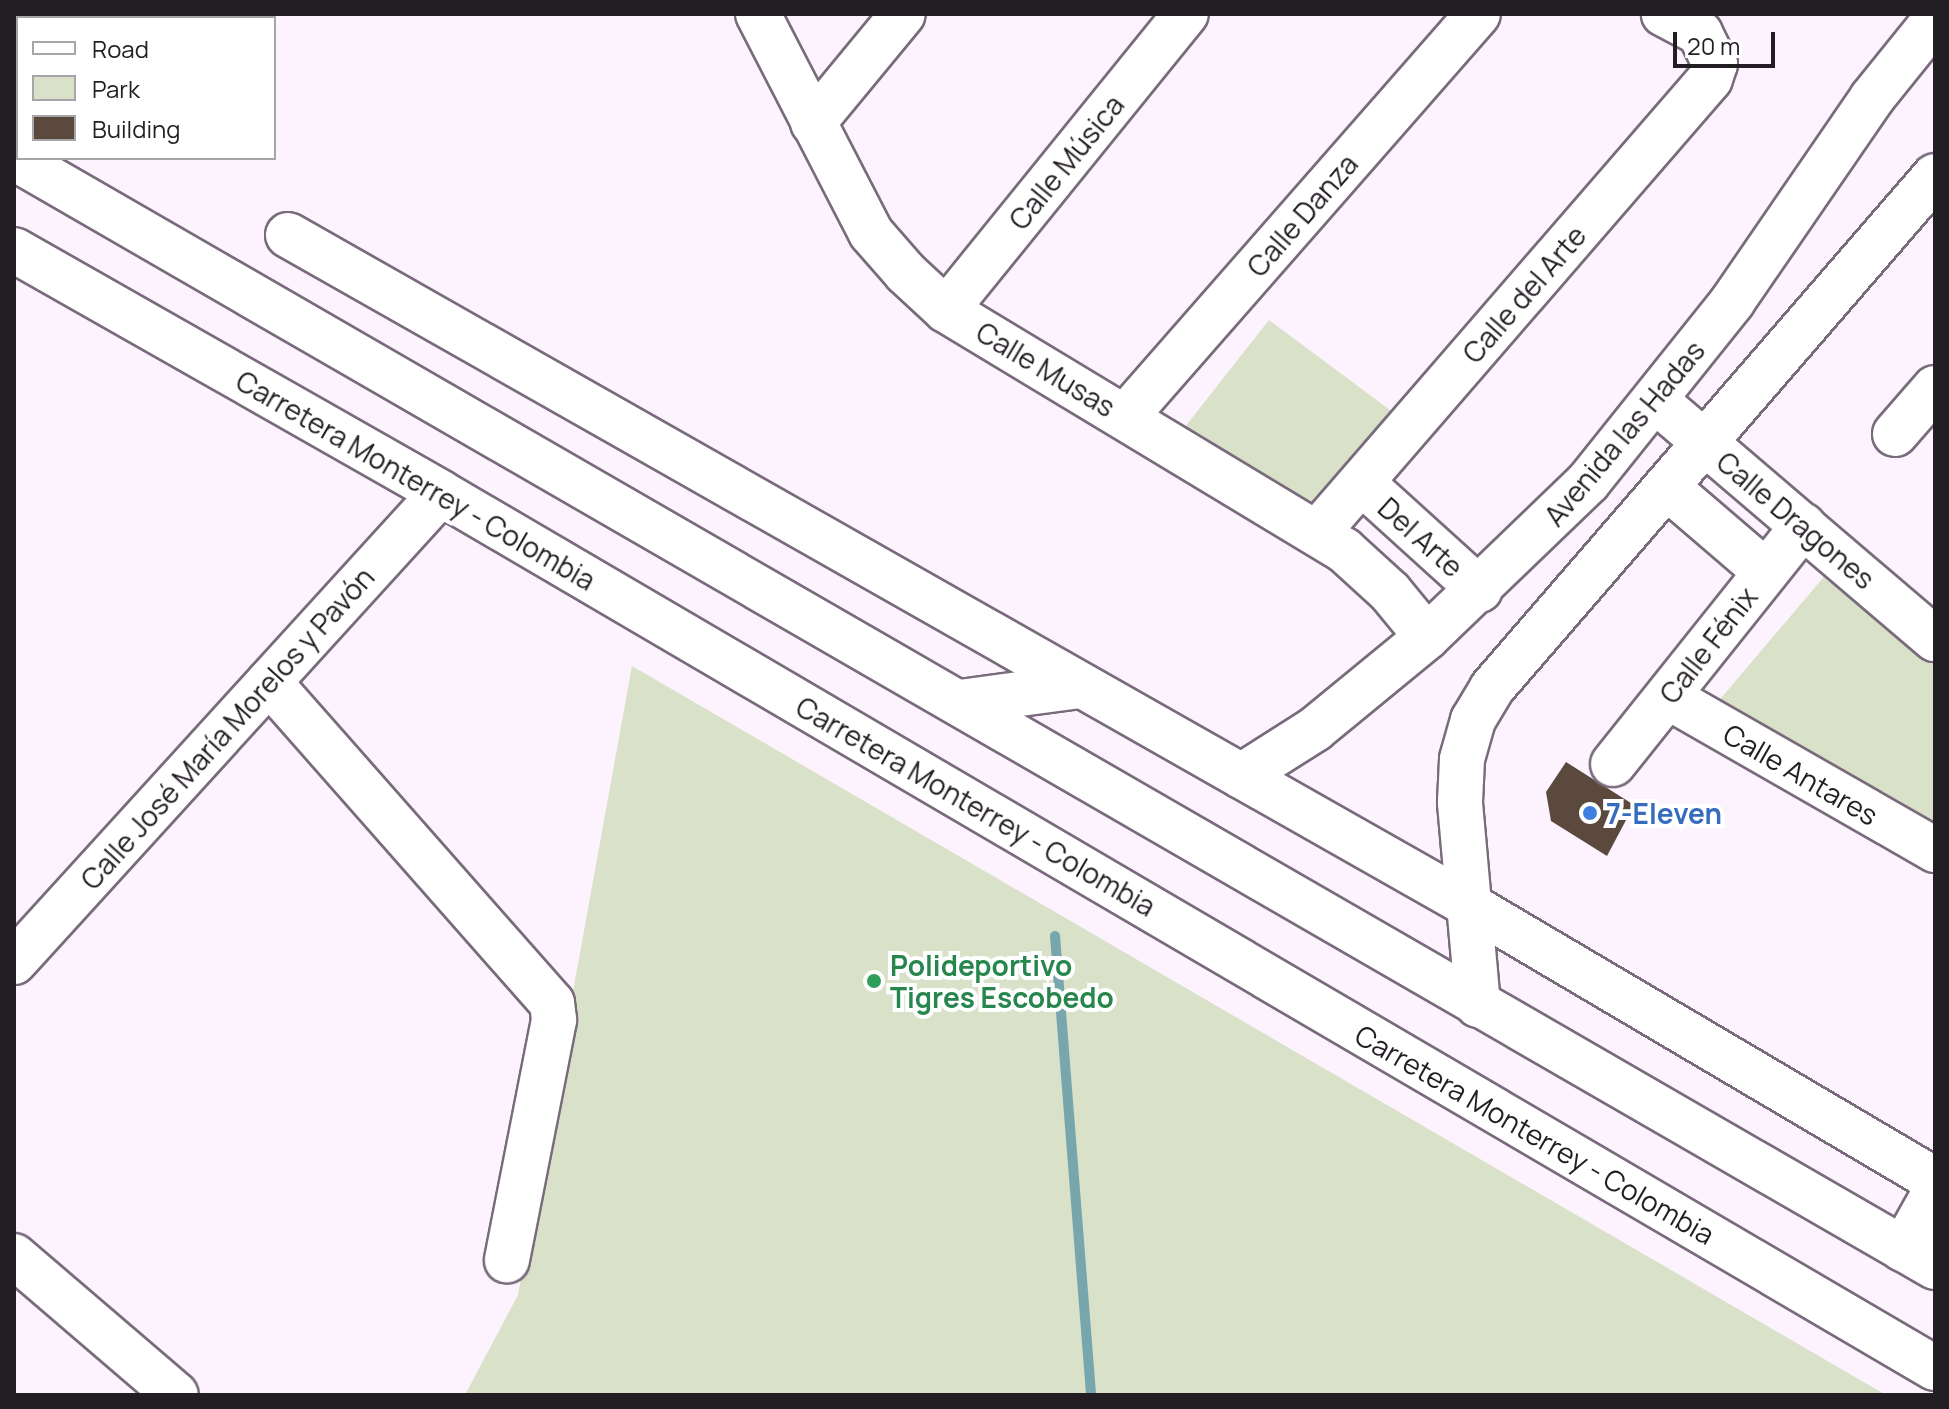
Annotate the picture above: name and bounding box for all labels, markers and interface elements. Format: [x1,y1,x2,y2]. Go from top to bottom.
legend [16,16,276,160]
scale bar [1677,16,1779,66]
text: 20 m [1687,29,1740,62]
text: Road [92,32,149,65]
text: Park [92,72,140,105]
street label: Calle Música [1002,88,1130,236]
text: Building [92,112,180,145]
street label: Calle Danza [1240,147,1364,283]
street label: Calle del Arte [1455,219,1593,369]
street label: Calle Musas [971,314,1121,424]
street label: Avenida las Hadas [1537,334,1711,532]
street label: Carretera Monterrey - Colombia [230,363,602,597]
street label: Calle Dragones [1710,444,1882,596]
street label: Del Arte [1372,490,1470,584]
street label: Calle José María Morelos y Pavón [73,560,381,896]
street label: Calle Fénix [1652,580,1764,710]
street label: Carretera Monterrey - Colombia [790,689,1162,923]
street label: Calle Antares [1718,716,1884,832]
place label: 7-Eleven [1606,796,1722,830]
marker: 7-Eleven [1581,804,1599,822]
place label: Polideportivo Tigres Escobedo [890,948,1114,1014]
marker: Polideportivo Tigres Escobedo [865,972,883,990]
street label: Carretera Monterrey - Colombia [1349,1017,1721,1251]

